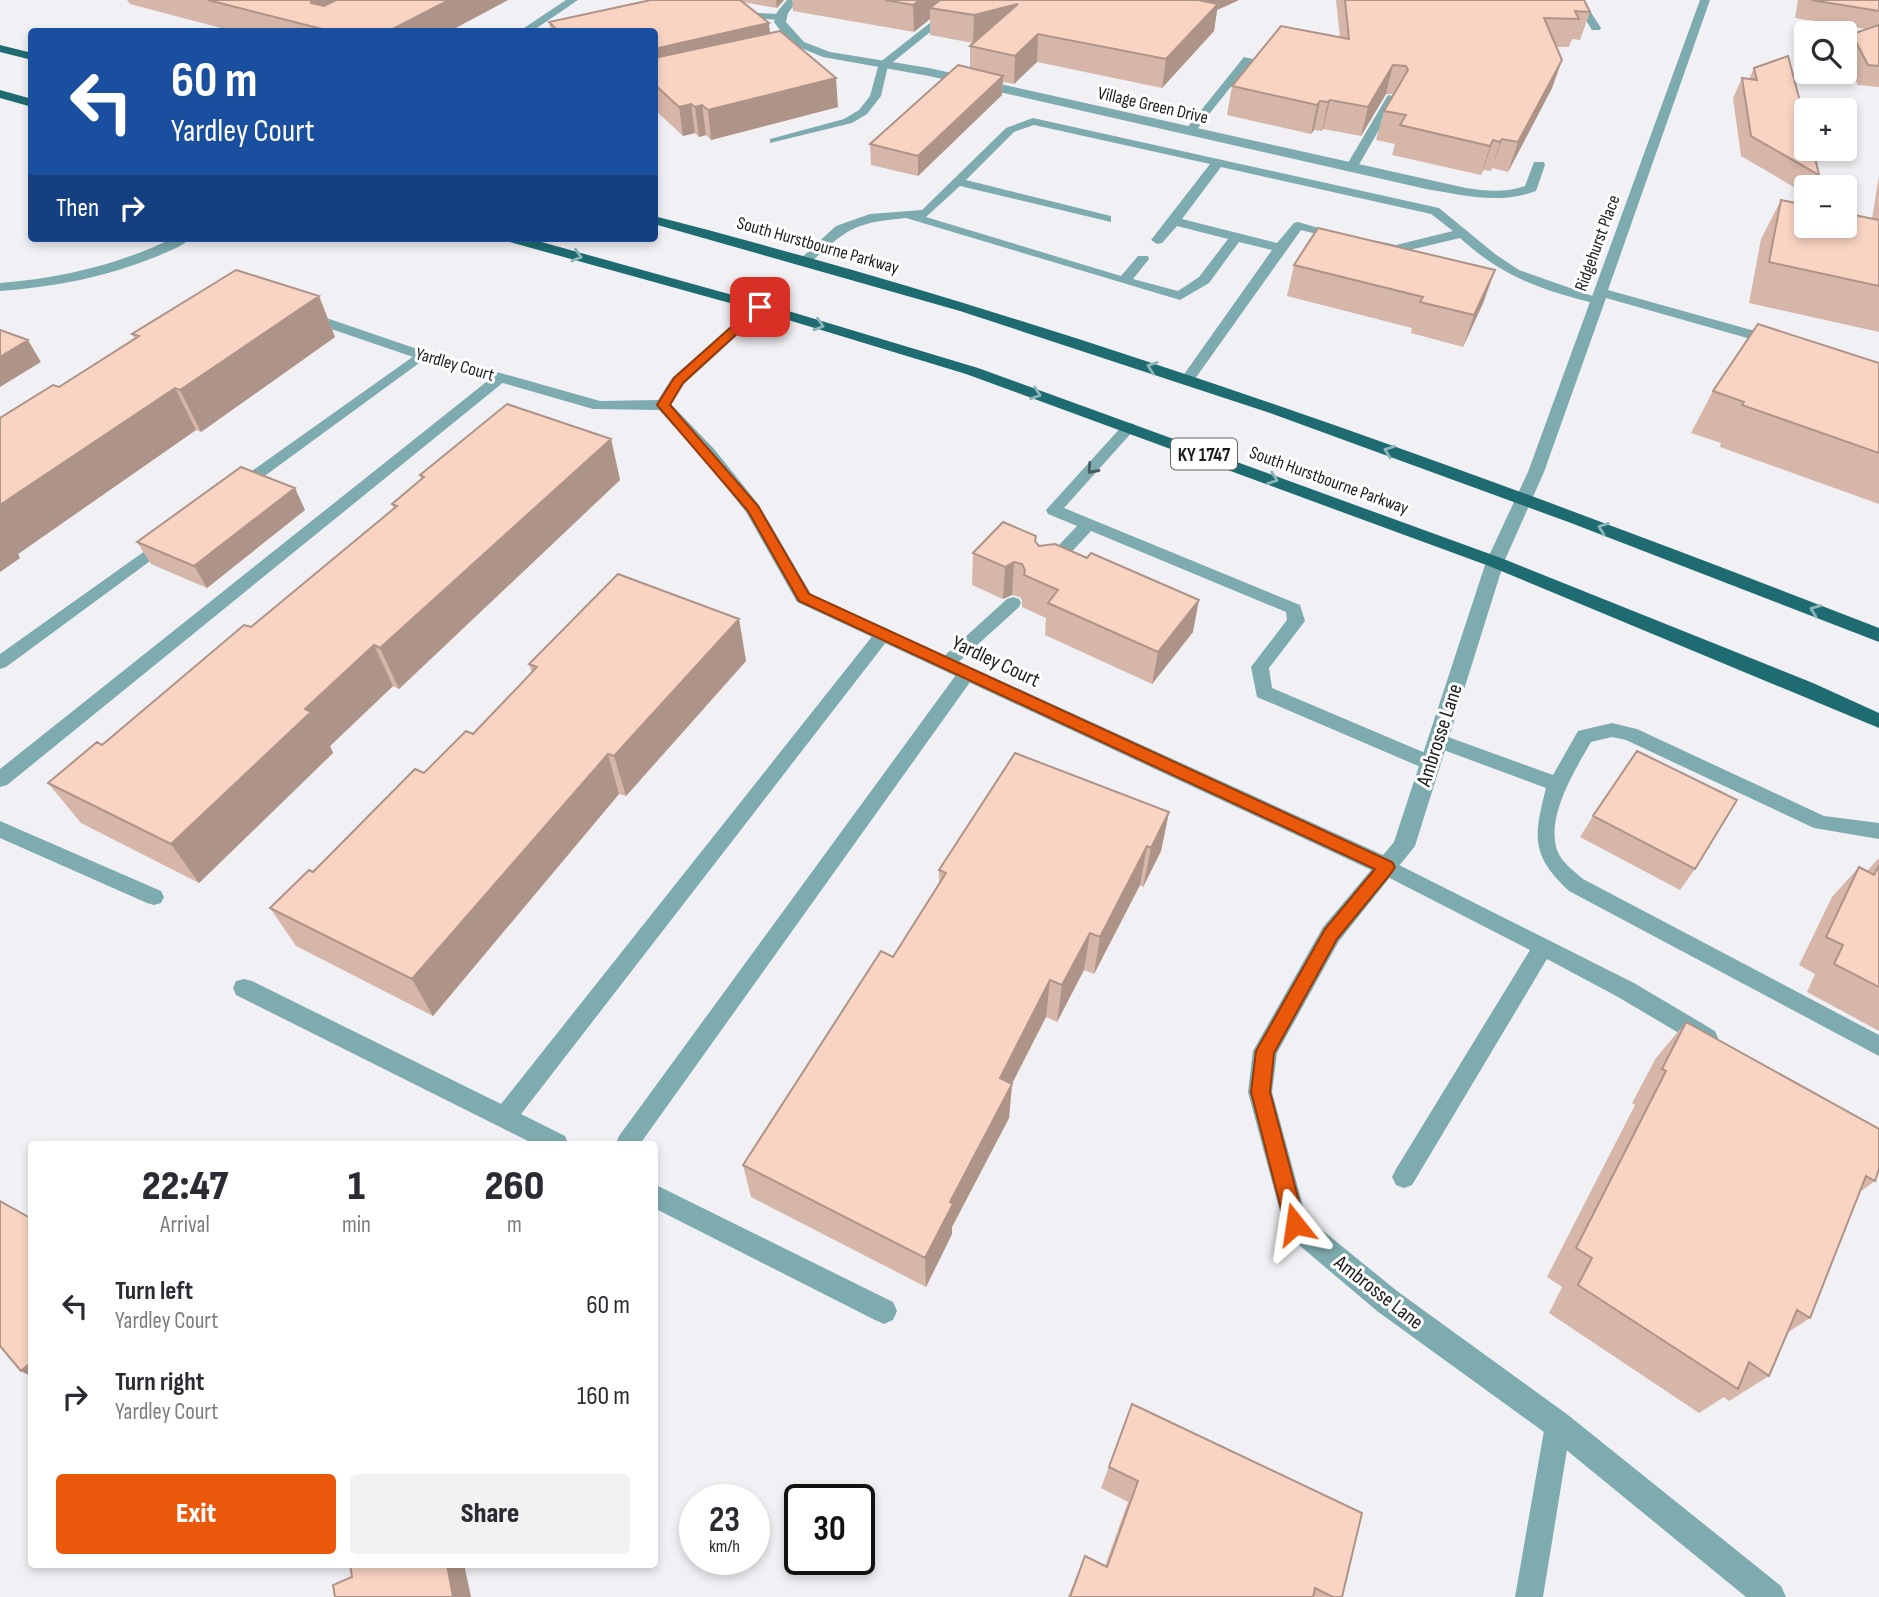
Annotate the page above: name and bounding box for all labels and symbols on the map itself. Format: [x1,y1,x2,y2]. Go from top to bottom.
street label: Village Green Drive [1096,83,1210,128]
street label: Ridgehurst Place [1570,192,1625,294]
street label: South Hurstbourne Parkway [734,212,901,279]
one-way arrow [571,248,583,263]
pin [730,277,790,337]
one-way arrow [813,317,825,332]
street label: Yardley Court [413,343,497,386]
one-way arrow [1146,361,1158,375]
one-way arrow [1030,385,1042,399]
road number: KY 1747 [1171,438,1237,470]
street label: South Hurstbourne Parkway [1246,442,1411,519]
one-way arrow [1384,445,1396,459]
one-way arrow [1088,460,1100,473]
one-way arrow [1267,471,1279,485]
one-way arrow [1598,522,1610,536]
one-way arrow [1810,605,1822,619]
street label: Yardley Court [948,630,1044,693]
street label: Ambrosse Lane [1411,681,1468,790]
position arrow [1258,1187,1332,1261]
street label: Ambrosse Lane [1328,1249,1428,1335]
speed limit sign: 30 [784,1484,875,1575]

